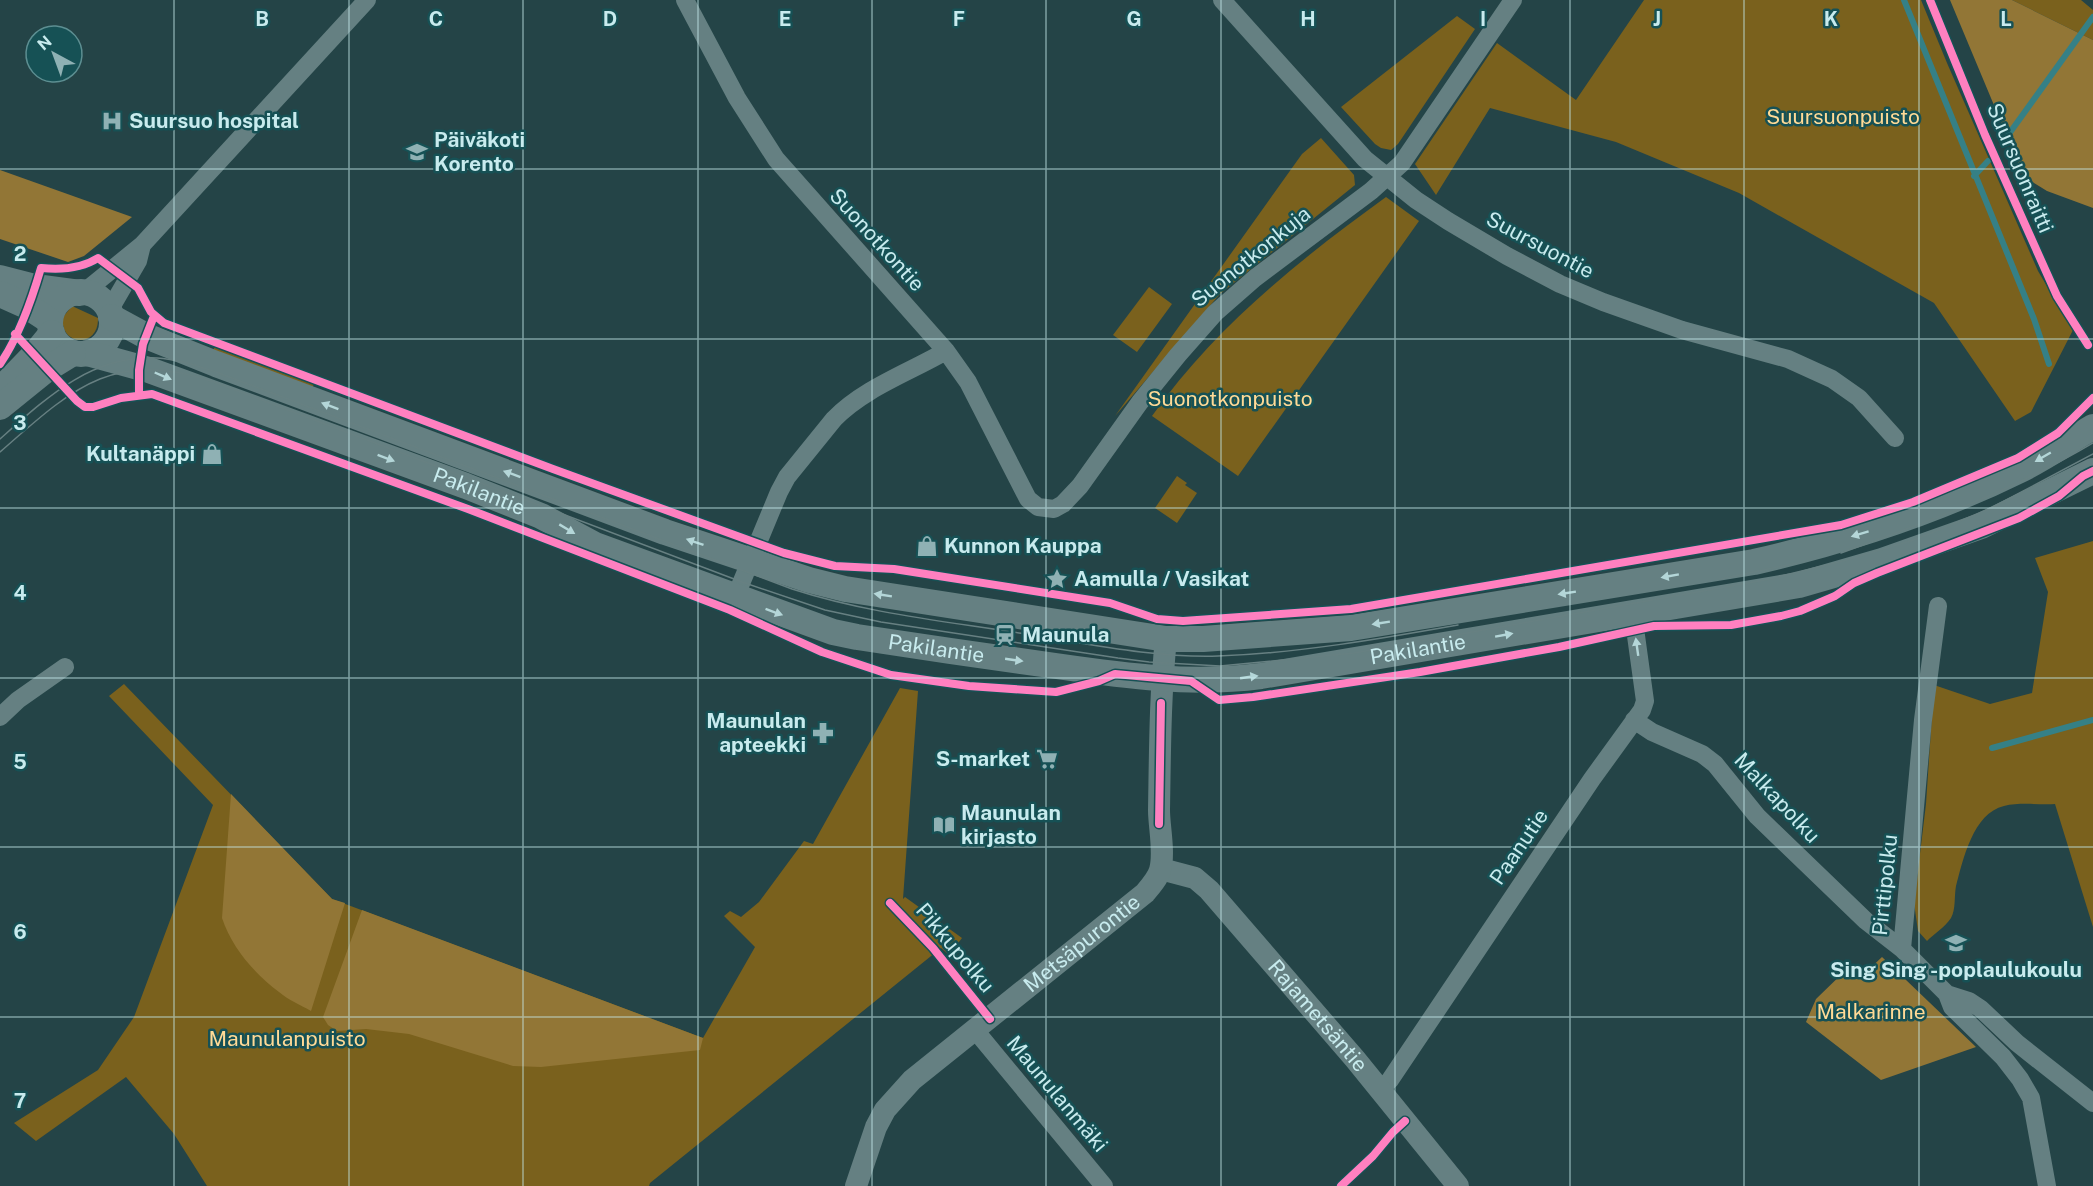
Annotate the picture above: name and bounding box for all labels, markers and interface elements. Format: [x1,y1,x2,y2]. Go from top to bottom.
text: B [255,7,269,31]
text: C [429,7,443,31]
text: D [603,7,617,31]
text: E [779,7,791,31]
text: F [953,7,965,31]
text: G [1126,7,1142,31]
text: H [1300,7,1316,31]
text: I [1480,7,1486,31]
text: J [1653,7,1661,31]
text: K [1824,7,1838,31]
text: L [2000,7,2012,31]
north arrow [24,24,84,84]
text: N [34,32,55,54]
street label: Suursuonraitti [1982,99,2059,237]
park label: Suursuonpuisto [1766,104,1920,129]
place label: Suursuo hospital [129,108,299,133]
hospital icon: Suursuo hospital [100,109,124,133]
place label: Päiväkoti Korento [434,127,525,176]
school or university icon: Päiväkoti Korento [405,140,429,164]
street label: Suonotkontie [825,183,930,296]
street label: Suonotkonkuja [1186,201,1315,312]
street label: Suursuontie [1482,206,1598,283]
text: 2 [14,242,26,266]
one-way arrow [155,371,173,381]
park label: Suonotkonpuisto [1147,386,1313,411]
one-way arrow [320,400,338,410]
text: 3 [13,411,27,435]
place label: Kultanäppi [86,441,195,466]
shop icon: Kultanäppi [200,442,224,466]
one-way arrow [2034,452,2051,462]
one-way arrow [377,453,395,463]
street label: Pakilantie [430,462,529,520]
one-way arrow [503,468,521,478]
one-way arrow [559,524,575,535]
one-way arrow [1851,529,1869,539]
place label: Kunnon Kauppa [944,533,1102,558]
shop icon: Kunnon Kauppa [915,534,939,558]
one-way arrow [686,537,704,547]
place label: Aamulla / Vasikat [1074,566,1249,591]
place icon: Aamulla / Vasikat [1045,567,1069,591]
one-way arrow [1660,572,1679,581]
text: 4 [13,581,27,605]
one-way arrow [1557,589,1576,598]
one-way arrow [873,590,892,599]
one-way arrow [765,607,783,617]
one-way arrow [1371,619,1390,628]
place label: Maunula [1022,622,1109,647]
station icon: Maunula [993,623,1017,647]
street label: Pakilantie [887,629,986,668]
street label: Pakilantie [1368,629,1468,669]
one-way arrow [1494,630,1513,639]
one-way arrow [1633,637,1642,656]
one-way arrow [1005,656,1024,665]
one-way arrow [1240,673,1259,682]
place label: Maunulan apteekki [706,708,806,757]
pharmacy icon: Maunulan apteekki [811,721,835,745]
place label: S-market [936,746,1030,771]
supermarket icon: S-market [1035,747,1059,771]
street label: Malkapolku [1729,747,1825,848]
text: 5 [13,750,27,774]
place label: Maunulan kirjasto [961,800,1061,849]
street label: Paanutie [1484,804,1553,889]
library icon: Maunulan kirjasto [932,813,956,837]
street label: Pirttipolku [1867,833,1902,937]
street label: Metsäpurontie [1019,889,1145,997]
street label: Pikkupolku [911,898,1000,997]
text: 6 [13,920,27,944]
school or university icon: Sing Sing -poplaulukoulu [1944,931,1968,955]
street label: Rajametsäntie [1263,955,1373,1077]
place label: Sing Sing -poplaulukoulu [1830,957,2082,982]
park label: Malkarinne [1816,999,1926,1024]
park label: Maunulanpuisto [208,1026,366,1051]
street label: Maunulanmäki [1002,1031,1113,1157]
text: 7 [14,1089,26,1113]

